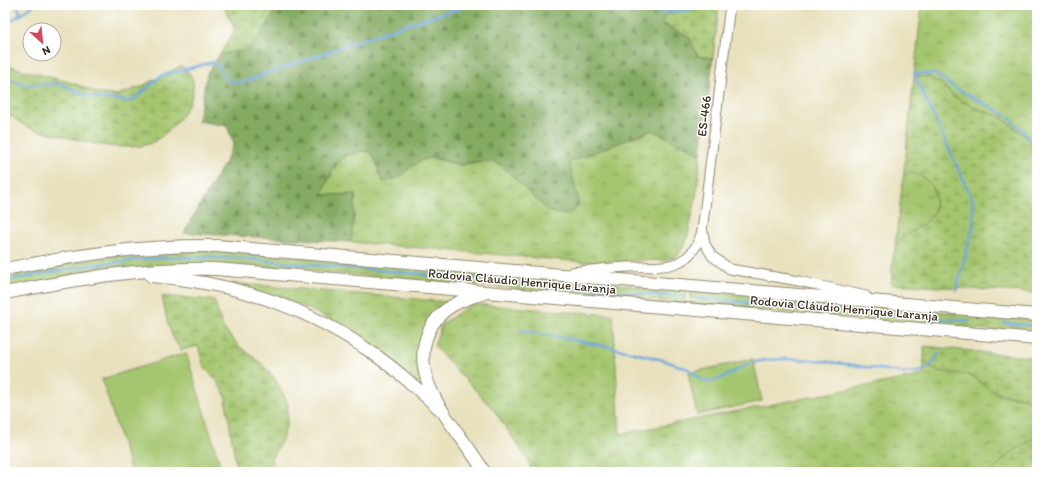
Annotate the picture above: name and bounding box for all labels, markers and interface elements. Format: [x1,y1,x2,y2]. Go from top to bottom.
north arrow [22,22,62,62]
text: N [40,43,53,58]
street label: ES-466 [694,94,714,137]
street label: Rodovia Cláudio Henrique Laranja [427,265,617,297]
street label: Rodovia Cláudio Henrique Laranja [749,292,939,324]

